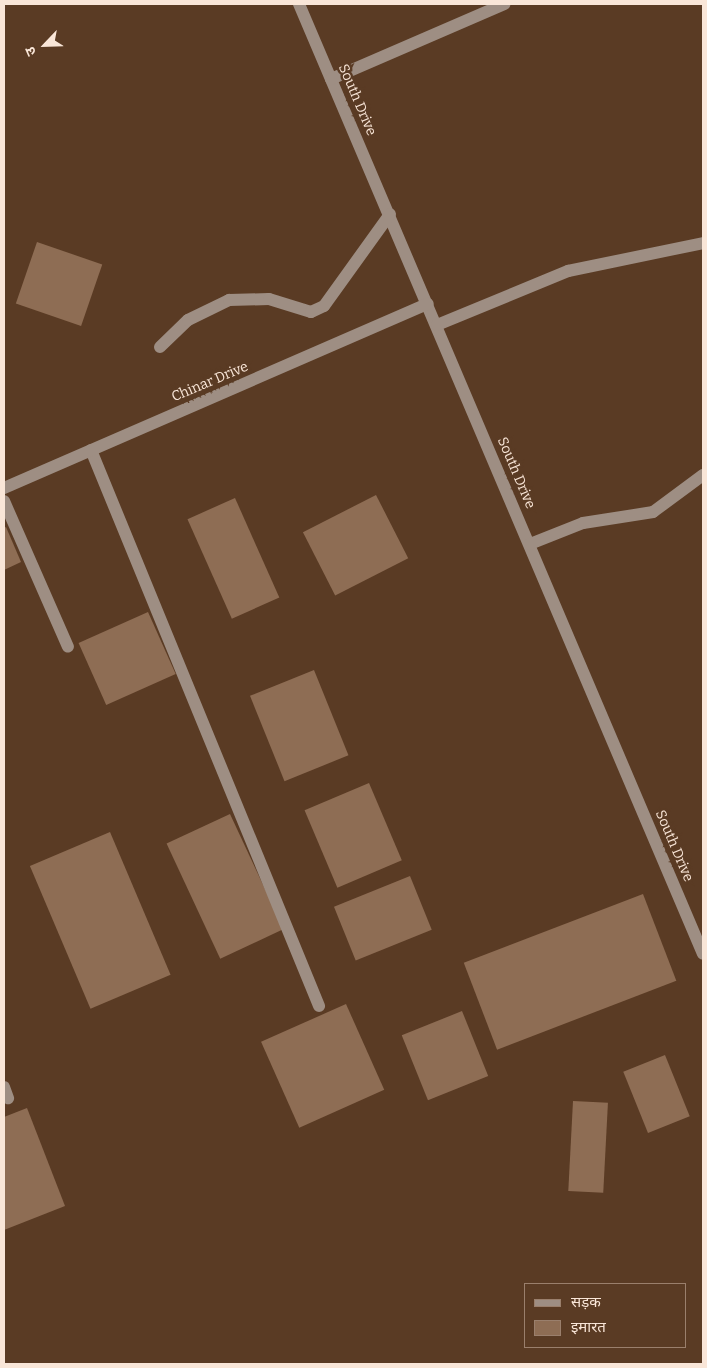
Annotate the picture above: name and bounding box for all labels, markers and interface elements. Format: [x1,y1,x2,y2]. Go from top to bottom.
north arrow [20,20,70,70]
text: उ [21,44,40,59]
street label: South Drive [334,62,380,138]
street label: Chinar Drive [169,358,251,406]
street label: South Drive [493,435,539,511]
street label: South Drive [651,808,697,884]
legend [524,1283,687,1348]
text: सड़क [571,1293,601,1311]
text: इमारत [571,1318,606,1336]

